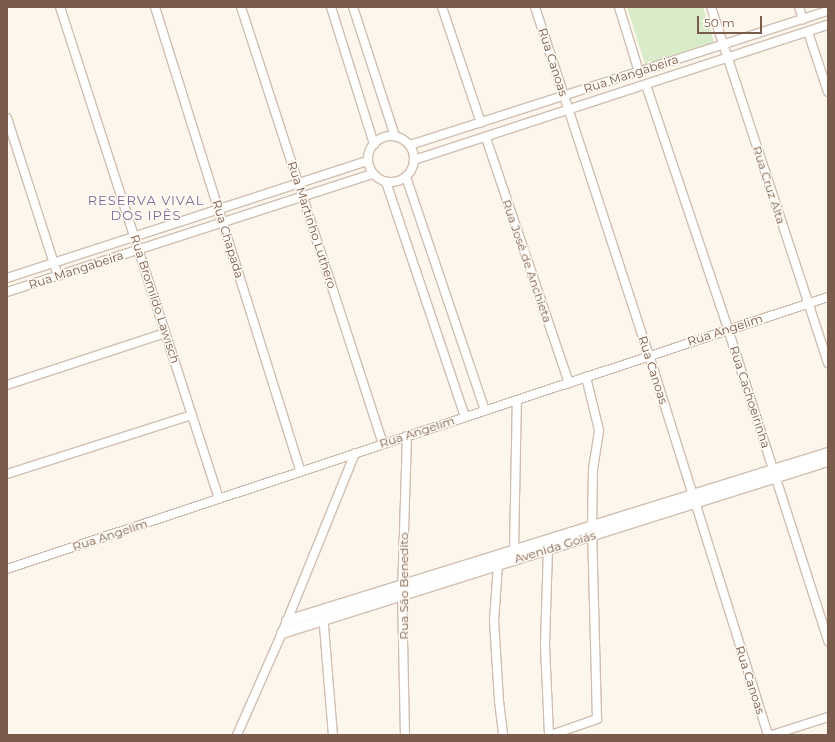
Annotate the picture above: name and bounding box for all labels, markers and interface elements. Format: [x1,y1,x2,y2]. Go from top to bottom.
scale bar [699,8,764,34]
text: 50 m [704,15,735,30]
street label: Rua Canoas [535,26,571,98]
street label: Rua Mangabeira [582,52,680,96]
street label: Rua Cruz Alta [750,144,788,226]
street label: Rua Martinho Luthero [285,160,339,290]
district label: RESERVA VIVAL DOS IPÊS [88,193,204,224]
street label: Rua Chapada [209,198,247,280]
street label: Rua José de Anchieta [499,198,555,324]
street label: Rua Bromildo Lawisch [127,233,183,365]
street label: Rua Mangabeira [27,248,125,292]
street label: Rua Angelim [686,311,764,349]
street label: Rua Canoas [635,334,671,406]
street label: Rua Cachoeirinha [727,344,773,450]
street label: Rua Angelim [378,413,456,451]
street label: Rua Angelim [71,516,149,554]
street label: Avenida Goiás [512,528,598,566]
street label: Rua São Benedito [397,532,411,640]
street label: Rua Canoas [732,644,768,716]

